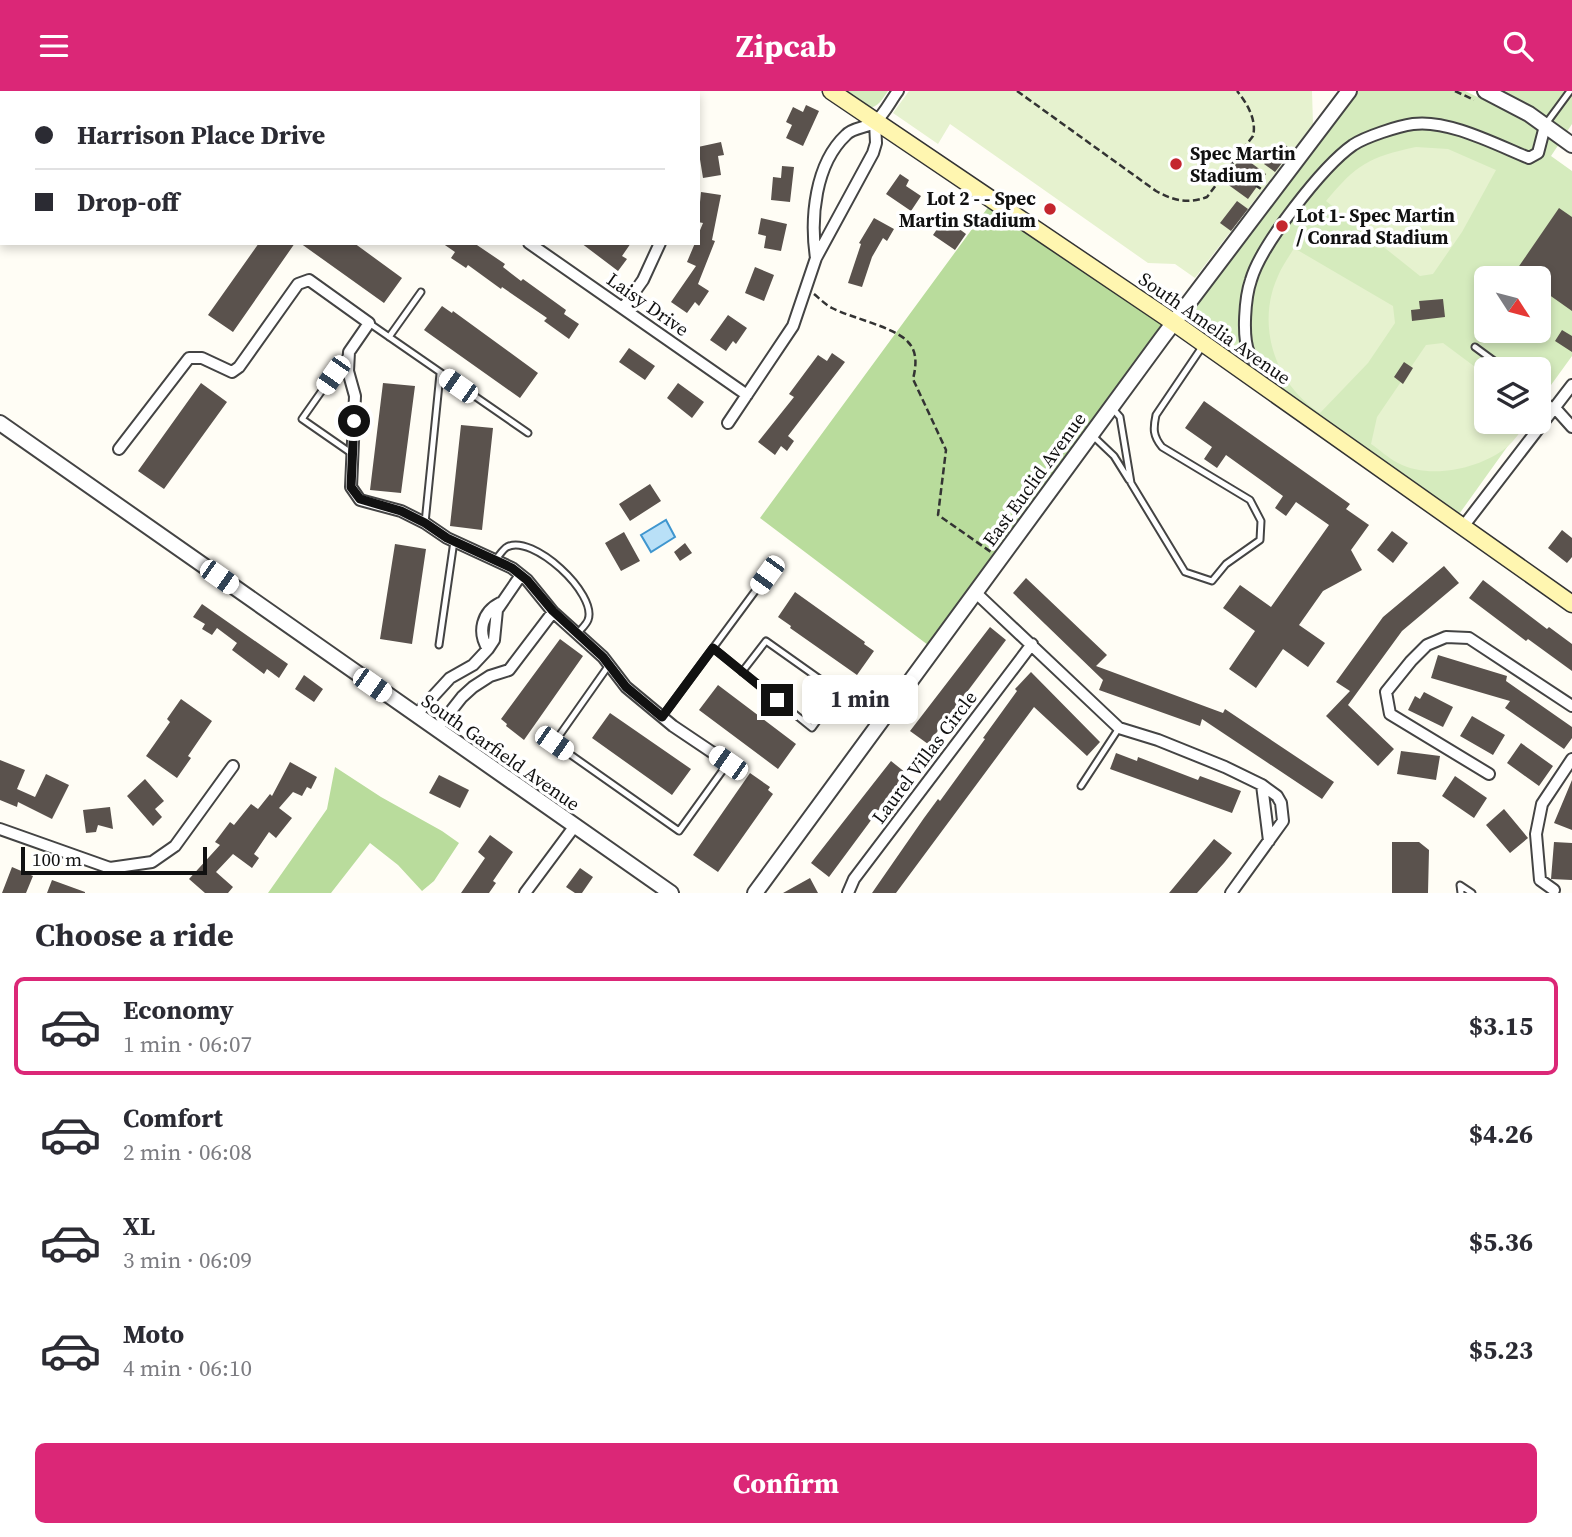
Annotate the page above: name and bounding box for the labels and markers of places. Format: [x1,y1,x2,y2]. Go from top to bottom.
place label: Spec Martin Stadium [1190,140,1296,188]
marker: Spec Martin Stadium [1168,156,1184,172]
place label: Lot 2 - - Spec Martin Stadium [899,185,1036,233]
marker: Lot 2 - - Spec Martin Stadium [1042,201,1058,217]
place label: Lot 1- Spec Martin / Conrad Stadium [1296,202,1455,250]
marker: Lot 1- Spec Martin / Conrad Stadium [1274,218,1290,234]

